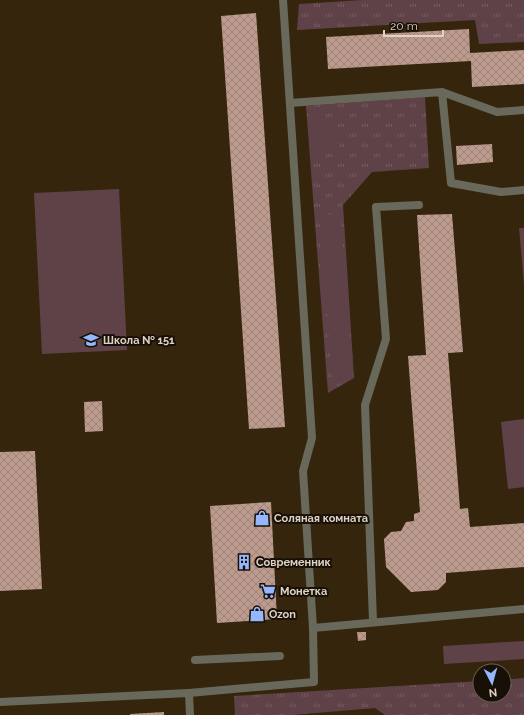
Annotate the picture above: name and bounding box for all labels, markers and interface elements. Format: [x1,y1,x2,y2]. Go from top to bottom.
scale bar [384,12,443,38]
text: 20 m [390,19,418,33]
school or university icon: Школа № 151 [82,331,100,349]
place label: Школа № 151 [103,334,175,347]
shop icon: Соляная комната [253,509,271,527]
place label: Соляная комната [274,512,368,525]
building icon: Современник [235,553,253,571]
place label: Современник [256,556,332,569]
supermarket icon: Монетка [259,582,277,600]
place label: Монетка [280,585,327,598]
shop icon: Ozon [248,605,266,623]
place label: Ozon [269,608,296,621]
north arrow [472,663,512,703]
text: N [488,686,498,699]

